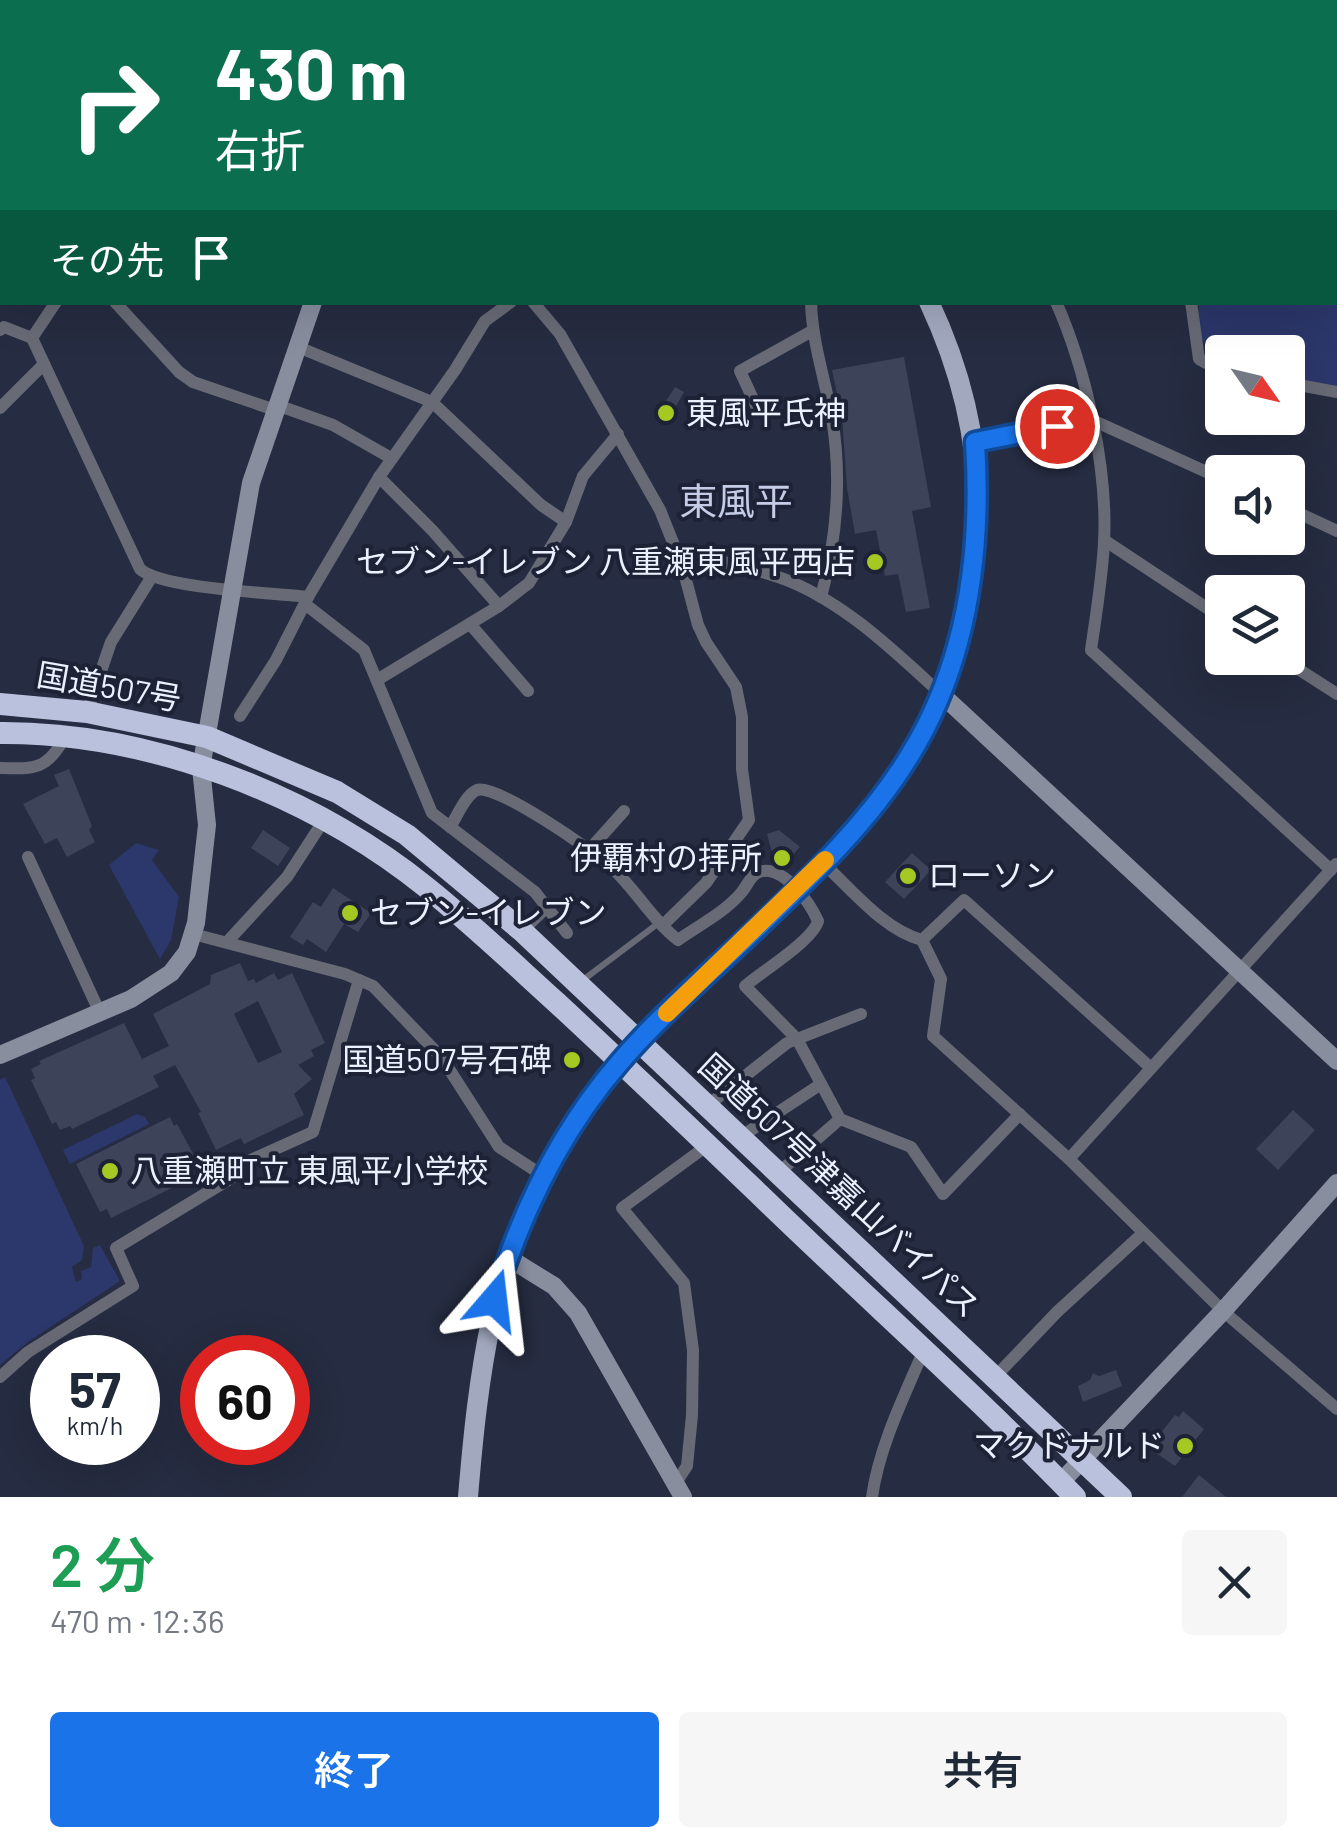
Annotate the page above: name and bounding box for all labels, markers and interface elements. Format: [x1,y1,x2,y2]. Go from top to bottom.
text: 430 m [215,30,408,114]
icon: right [50,40,180,170]
text: 右折 [215,122,305,176]
icon: arrive [184,230,239,285]
text: その先 [50,236,164,282]
north arrow [1205,335,1305,435]
map controls [1205,335,1305,675]
pin [1015,384,1100,469]
place label: 東風平氏神 [686,392,846,430]
icon: arrive [1030,399,1085,454]
marker: 東風平氏神 [655,402,677,424]
button: sound [1205,455,1305,555]
district label: 東風平 [679,477,793,523]
place label: セブン-イレブン 八重瀬東風平西店 [356,541,855,579]
marker: セブン-イレブン 八重瀬東風平西店 [864,551,886,573]
button: layers [1205,575,1305,675]
street label: 国道507号 [34,654,184,716]
place label: 伊覇村の拝所 [570,837,762,875]
marker: 伊覇村の拝所 [771,847,793,869]
place label: ローソン [928,855,1056,893]
marker: ローソン [897,865,919,887]
place label: セブン-イレブン [370,892,607,930]
marker: セブン-イレブン [339,902,361,924]
place label: 国道507号石碑 [342,1039,552,1077]
street label: 国道507号津嘉山バイパス [692,1045,988,1324]
marker: 国道507号石碑 [561,1049,583,1071]
place label: 八重瀬町立 東風平小学校 [130,1150,488,1188]
marker: 八重瀬町立 東風平小学校 [99,1160,121,1182]
position arrow [442,1248,546,1352]
speed limit sign: 60 [180,1335,310,1465]
text: 57 [69,1358,121,1418]
text: km/h [67,1410,123,1440]
place label: マクドナルド [973,1425,1165,1463]
marker: マクドナルド [1174,1435,1196,1457]
text: 2 分 [50,1527,155,1599]
button: close [1182,1530,1287,1635]
text: 470 m · 12:36 [50,1601,224,1639]
button: 終了 [50,1712,659,1827]
button: 共有 [679,1712,1287,1827]

